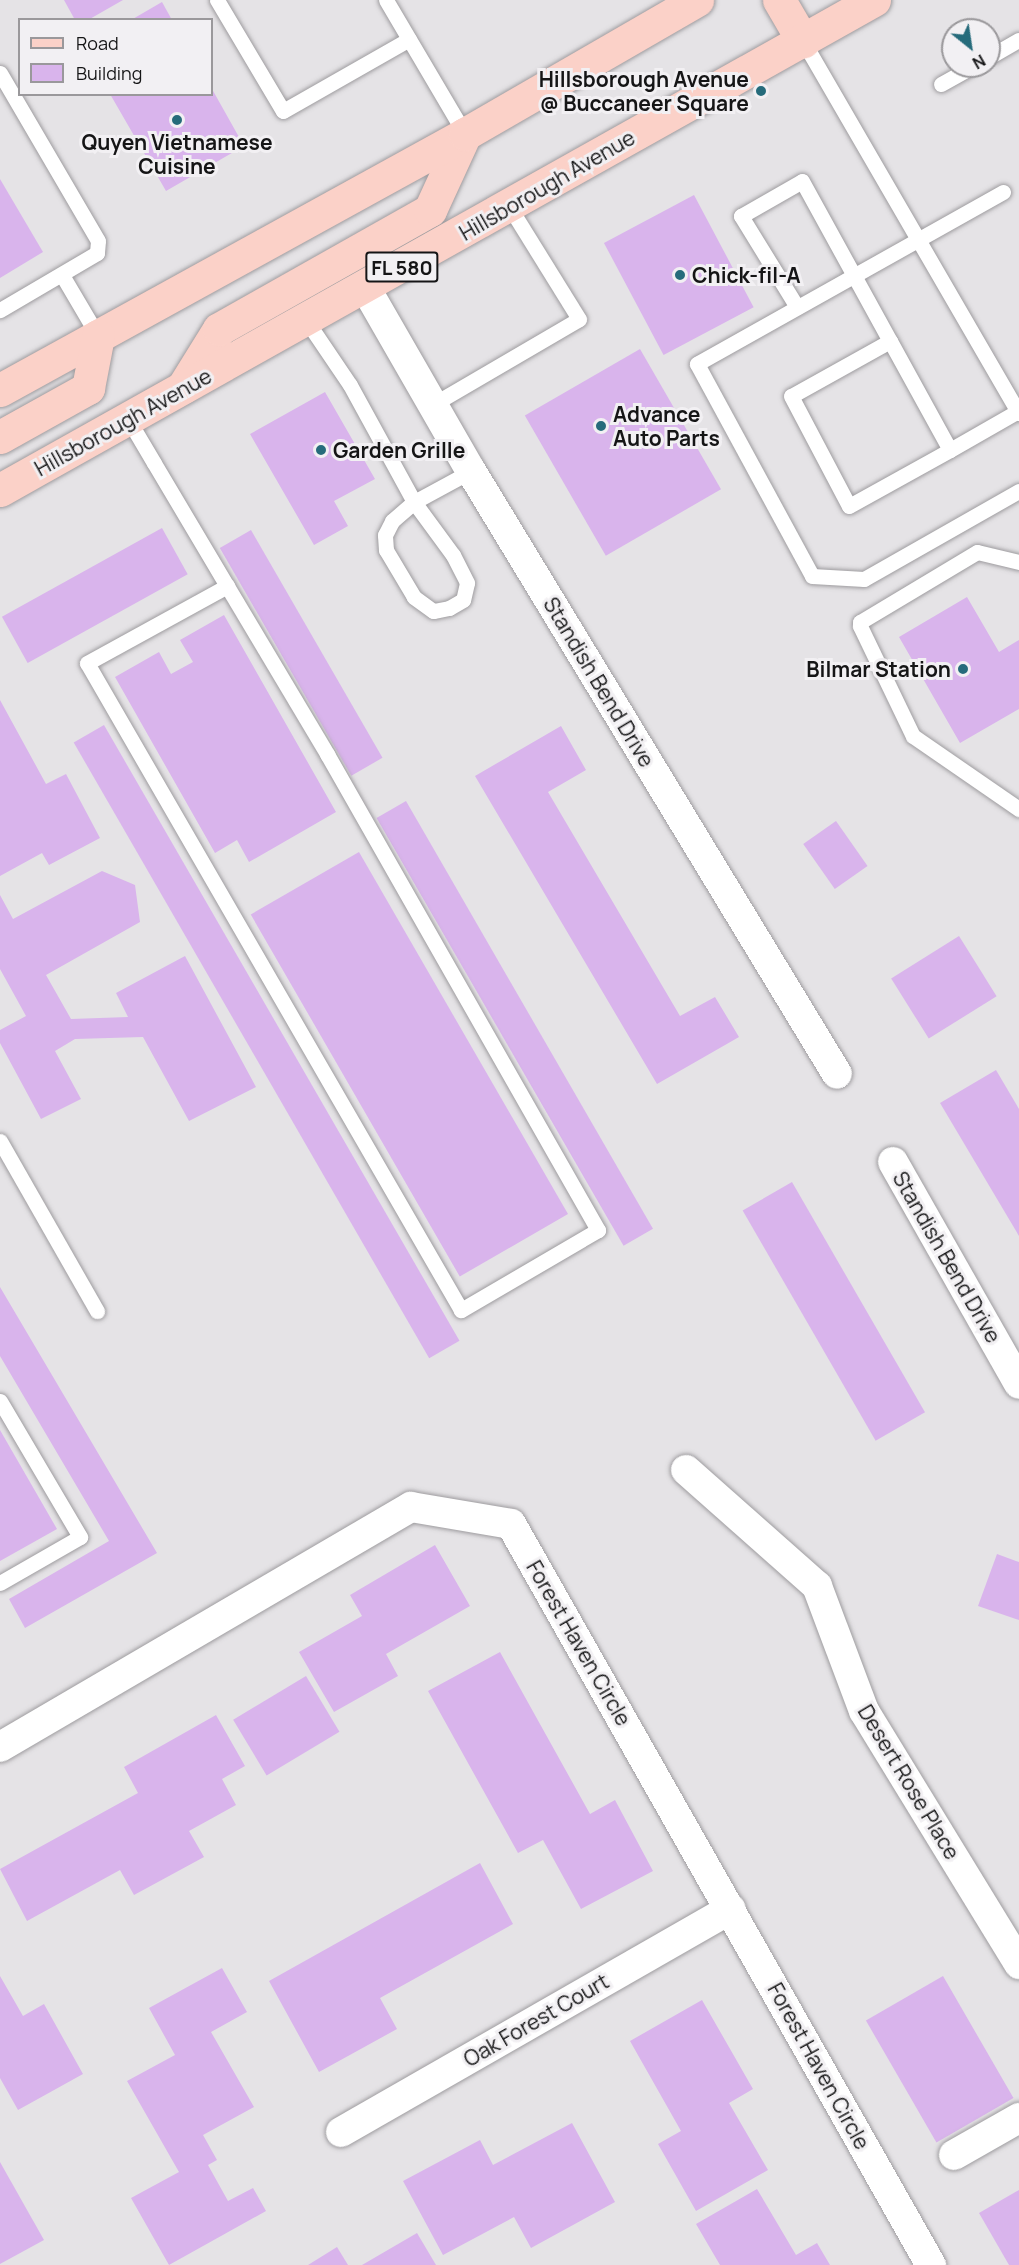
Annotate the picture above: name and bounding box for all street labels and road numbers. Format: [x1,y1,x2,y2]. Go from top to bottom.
street label: Hillsborough Avenue [455,125,639,245]
road number: FL 580 [364,250,440,284]
street label: Hillsborough Avenue [30,363,216,481]
street label: Standish Bend Drive [538,593,660,771]
street label: Standish Bend Drive [888,1167,1006,1347]
street label: Forest Haven Circle [522,1556,636,1730]
street label: Desert Rose Place [853,1700,965,1864]
street label: Oak Forest Court [459,1968,613,2072]
street label: Forest Haven Circle [763,1978,875,2154]

